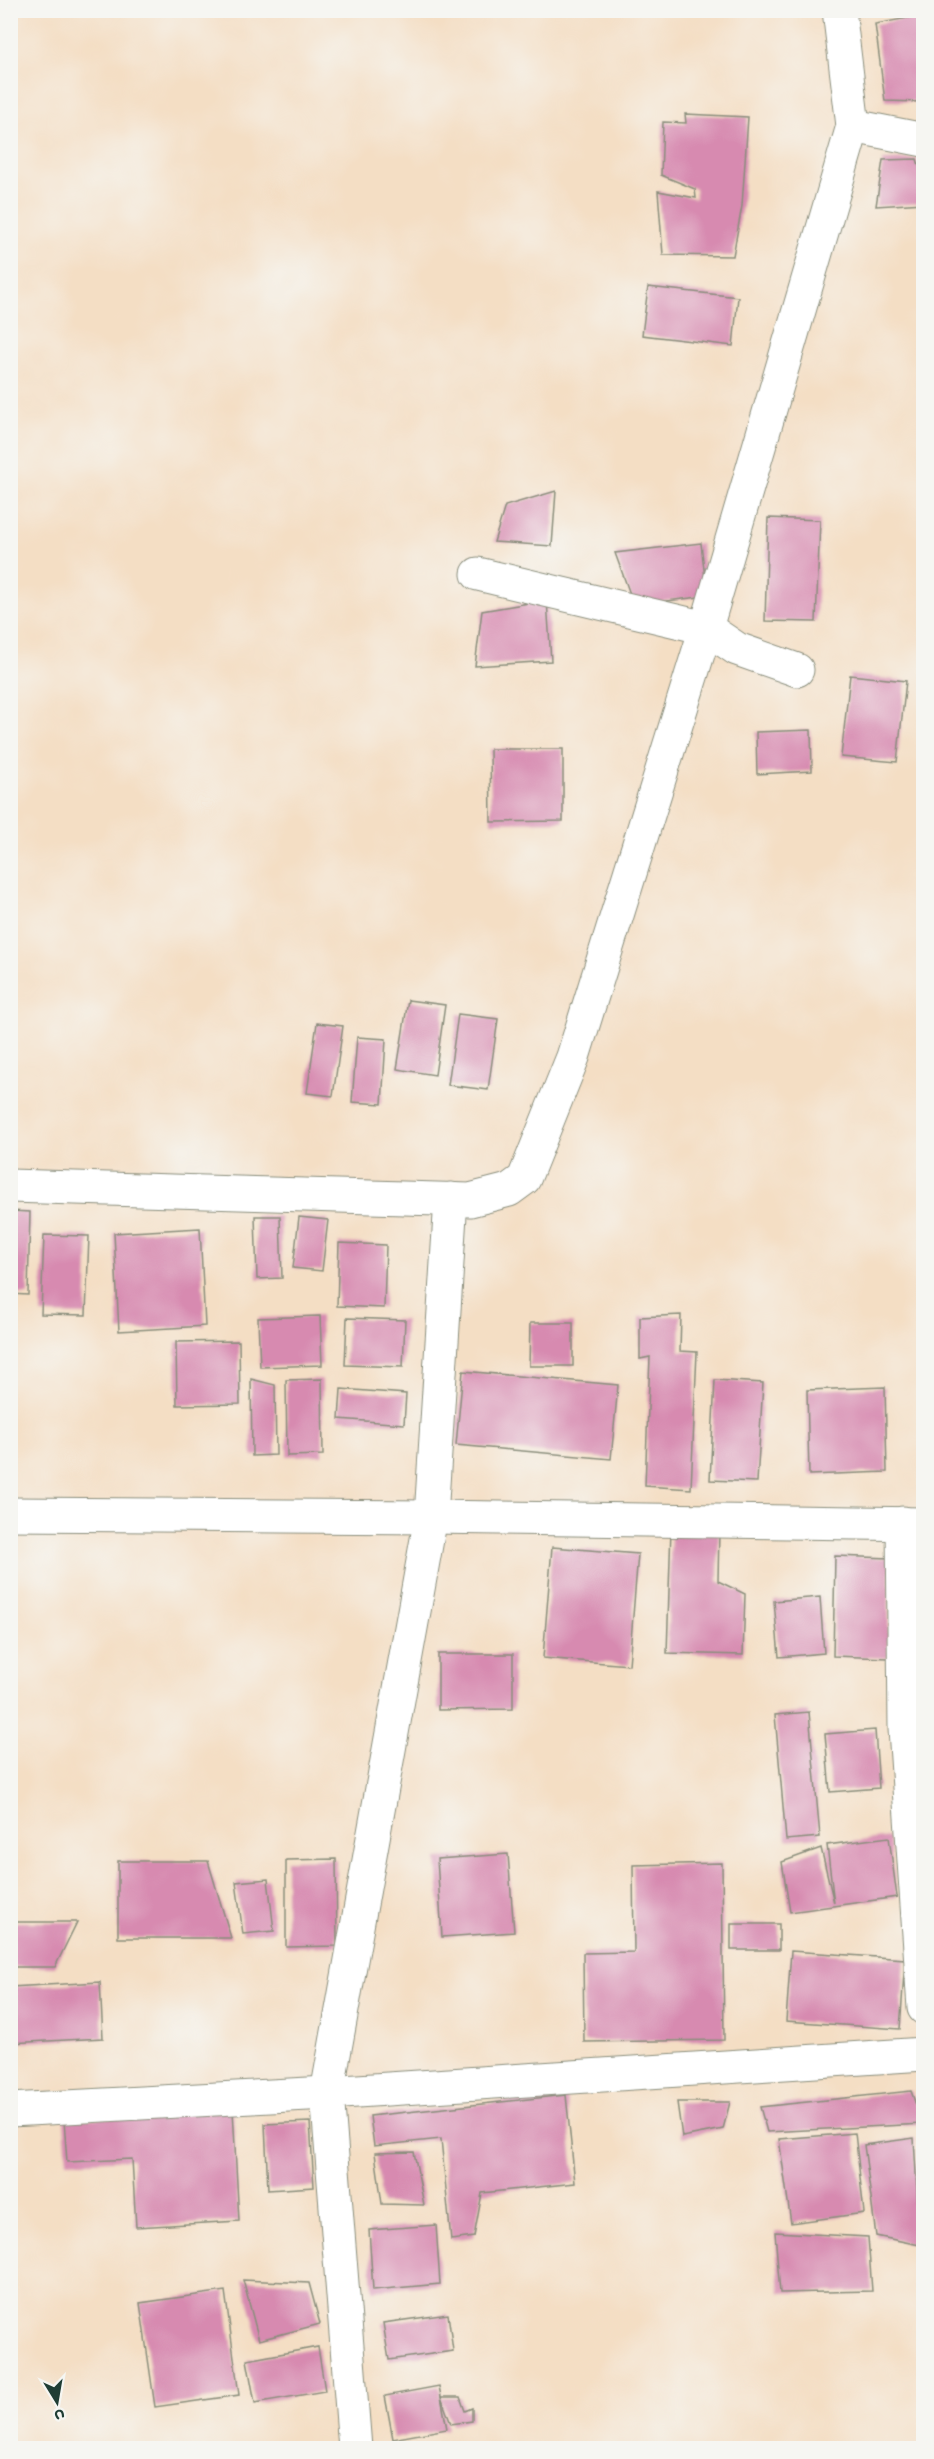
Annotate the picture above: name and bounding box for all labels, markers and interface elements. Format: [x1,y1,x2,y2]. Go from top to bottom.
north arrow [27,2372,87,2432]
text: U [52,2403,66,2424]

